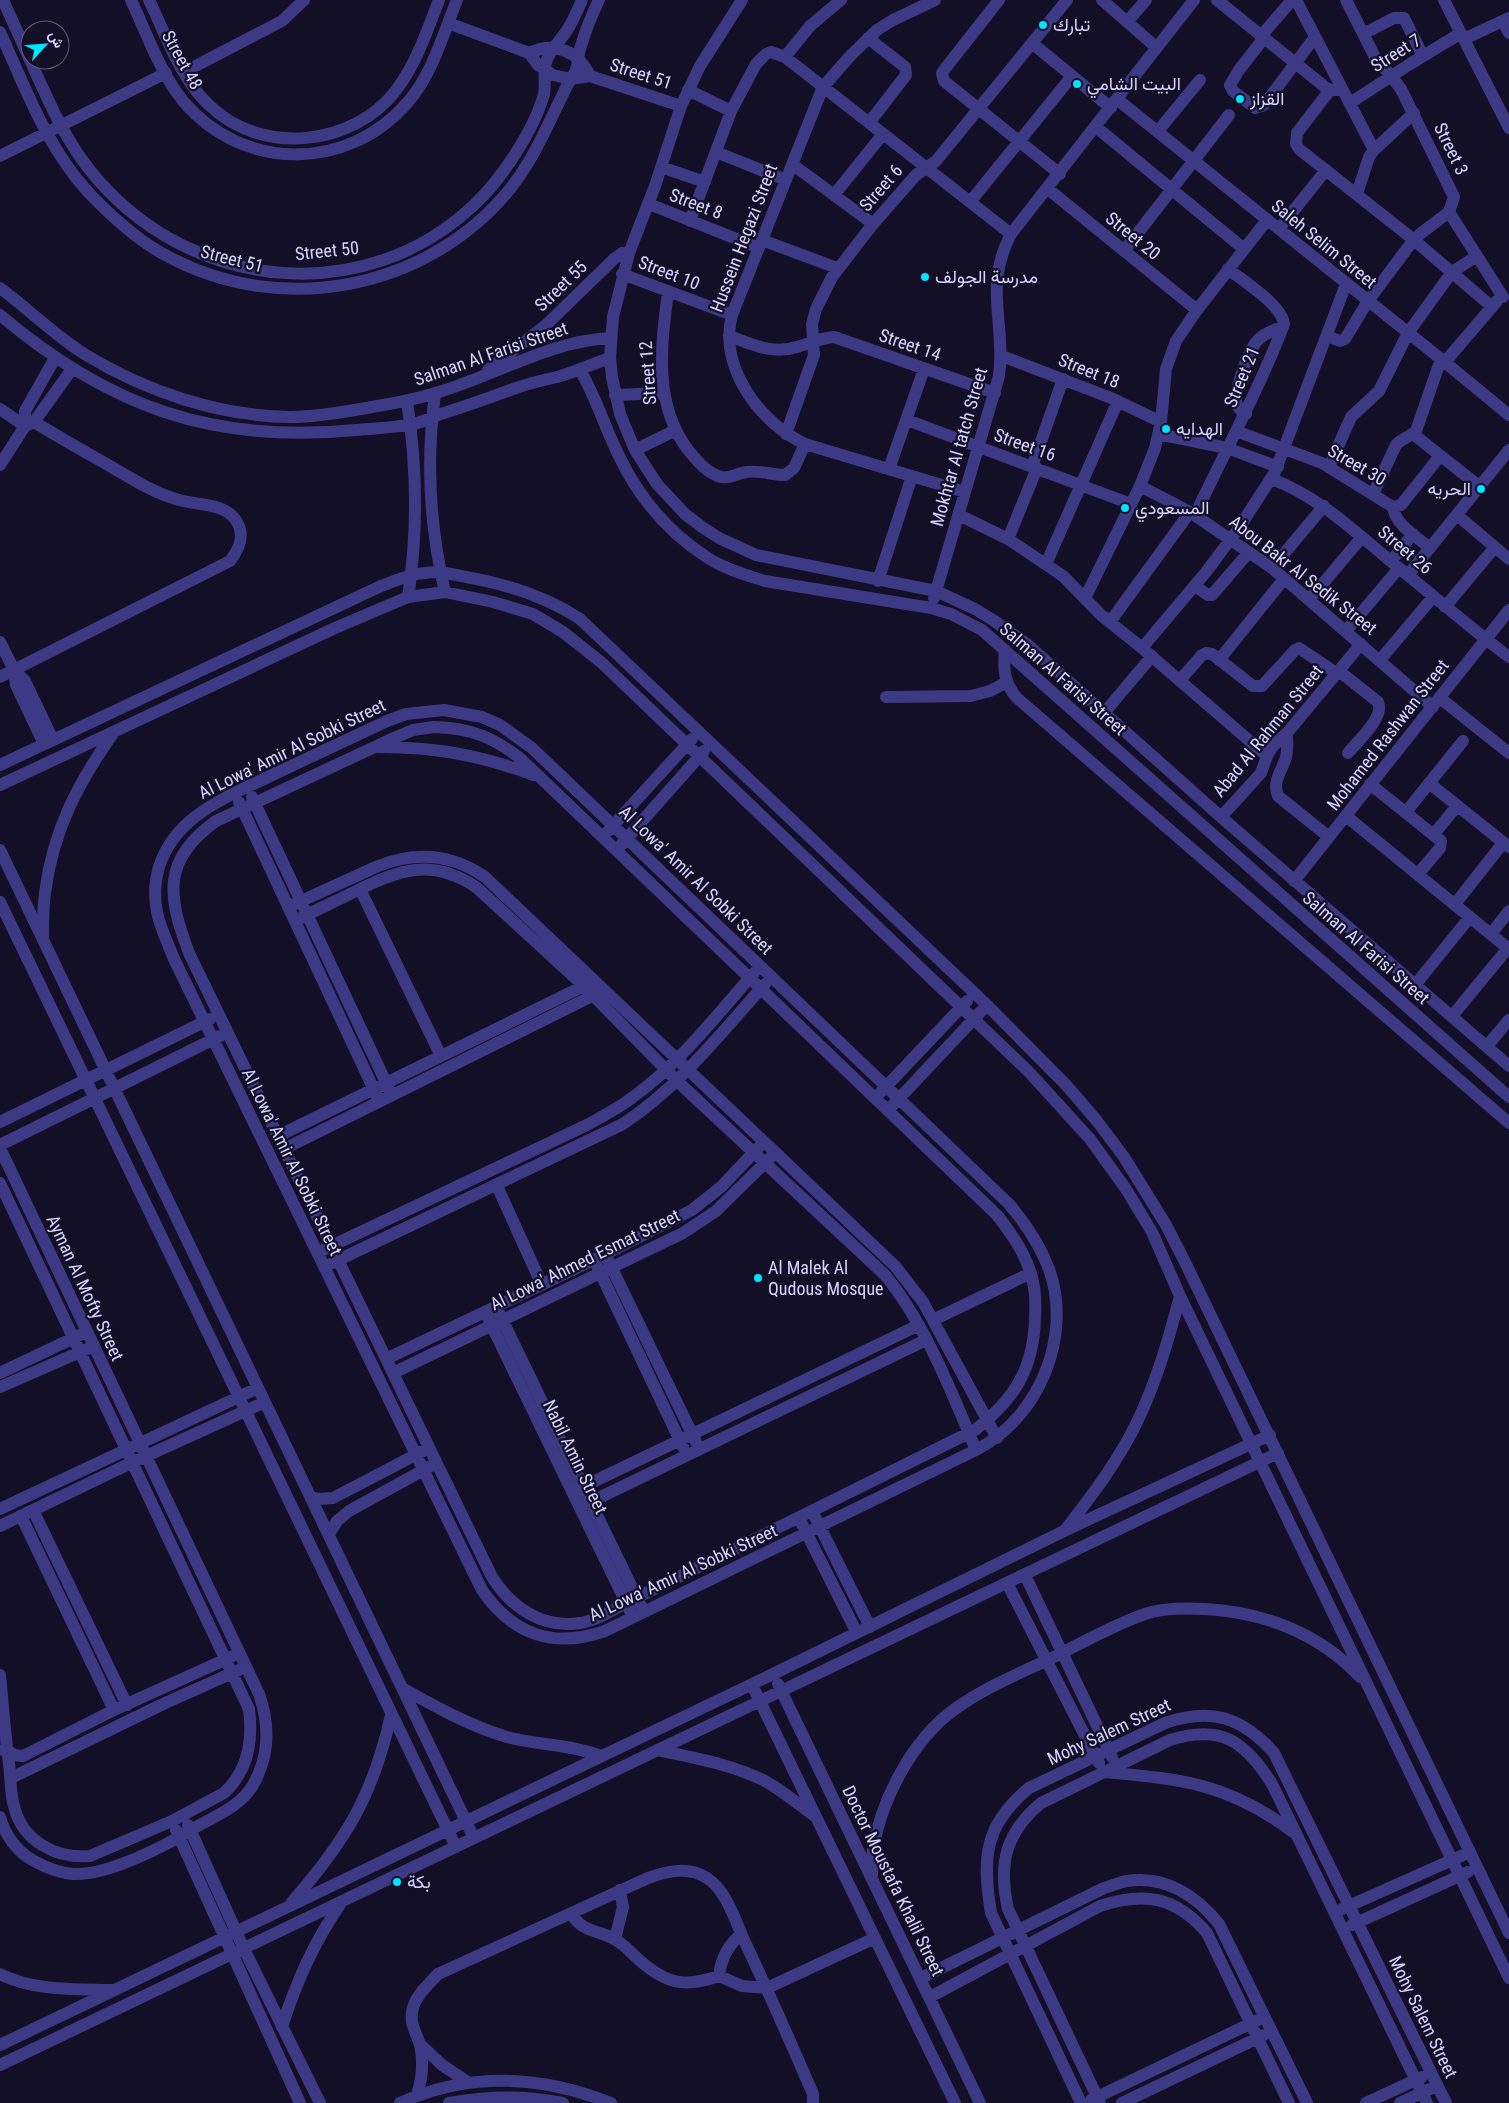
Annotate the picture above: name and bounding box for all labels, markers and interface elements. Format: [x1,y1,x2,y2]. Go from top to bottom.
place label: تبارك [1053,14,1090,36]
marker: تبارك [1037,19,1049,31]
north arrow [20,20,70,70]
street label: Street 48 [158,27,207,93]
text: ش [45,28,68,51]
street label: Street 7 [1367,29,1425,76]
street label: Street 51 [607,54,675,93]
place label: البيت الشامي [1087,73,1181,99]
marker: البيت الشامي [1071,78,1083,90]
place label: القزاز [1249,88,1284,110]
marker: القزاز [1234,93,1246,105]
street label: Street 3 [1430,119,1473,178]
street label: Street 6 [855,160,907,215]
street label: Hussein Hegazi Street [706,161,781,315]
street label: Street 8 [667,184,726,223]
street label: Saleh Selim Street [1267,195,1381,292]
street label: Street 20 [1102,207,1165,264]
street label: Street 50 [294,237,360,264]
street label: Street 51 [198,241,266,276]
street label: Street 10 [635,251,703,294]
street label: Street 55 [530,256,591,315]
place label: مدرسة الجولف [935,266,1038,288]
marker: مدرسة الجولف [919,271,931,283]
street label: Salman Al Farisi Street [411,317,570,390]
street label: Street 14 [876,324,944,365]
street label: Street 12 [635,340,660,406]
street label: Street 21 [1219,343,1264,410]
street label: Street 18 [1056,349,1123,392]
street label: Mokhtar Al tatch Street [926,365,991,529]
place label: الهدايه [1176,418,1223,440]
marker: الهدايه [1160,423,1172,435]
street label: Street 16 [991,424,1059,465]
street label: Street 30 [1324,439,1390,490]
place label: الحريه [1427,478,1471,500]
marker: الحريه [1475,483,1487,495]
place label: المسعودي [1135,497,1210,523]
marker: المسعودي [1119,502,1131,514]
street label: Abou Bakr Al Sedik Street [1225,511,1381,639]
street label: Street 26 [1374,521,1437,578]
street label: Salman Al Farisi Street [996,618,1131,739]
street label: Mohamed Rashwan Street [1322,655,1453,814]
street label: Abad Al Rahman Street [1208,660,1327,801]
street label: Al Lowa' Amir Al Sobki Street [195,694,389,803]
street label: Al Lowa' Amir Al Sobki Street [615,801,778,959]
street label: Salman Al Farisi Street [1299,887,1434,1008]
street label: Al Lowa' Amir Al Sobki Street [238,1065,347,1259]
street label: Al Lowa' Ahmed Esmat Street [487,1204,683,1315]
street label: Ayman Al Mofty Street [42,1211,128,1364]
place label: Al Malek Al Qudous Mosque [768,1257,884,1299]
marker: Al Malek Al Qudous Mosque [752,1272,764,1284]
street label: Nabil Amin Street [539,1396,612,1517]
street label: Al Lowa' Amir Al Sobki Street [585,1520,780,1625]
street label: Mohy Salem Street [1044,1694,1174,1769]
street label: Doctor Moustafa Khalil Street [838,1782,949,1979]
place label: بكة [407,1871,431,1892]
marker: بكة [391,1876,403,1888]
street label: Mohy Salem Street [1385,1952,1462,2081]

